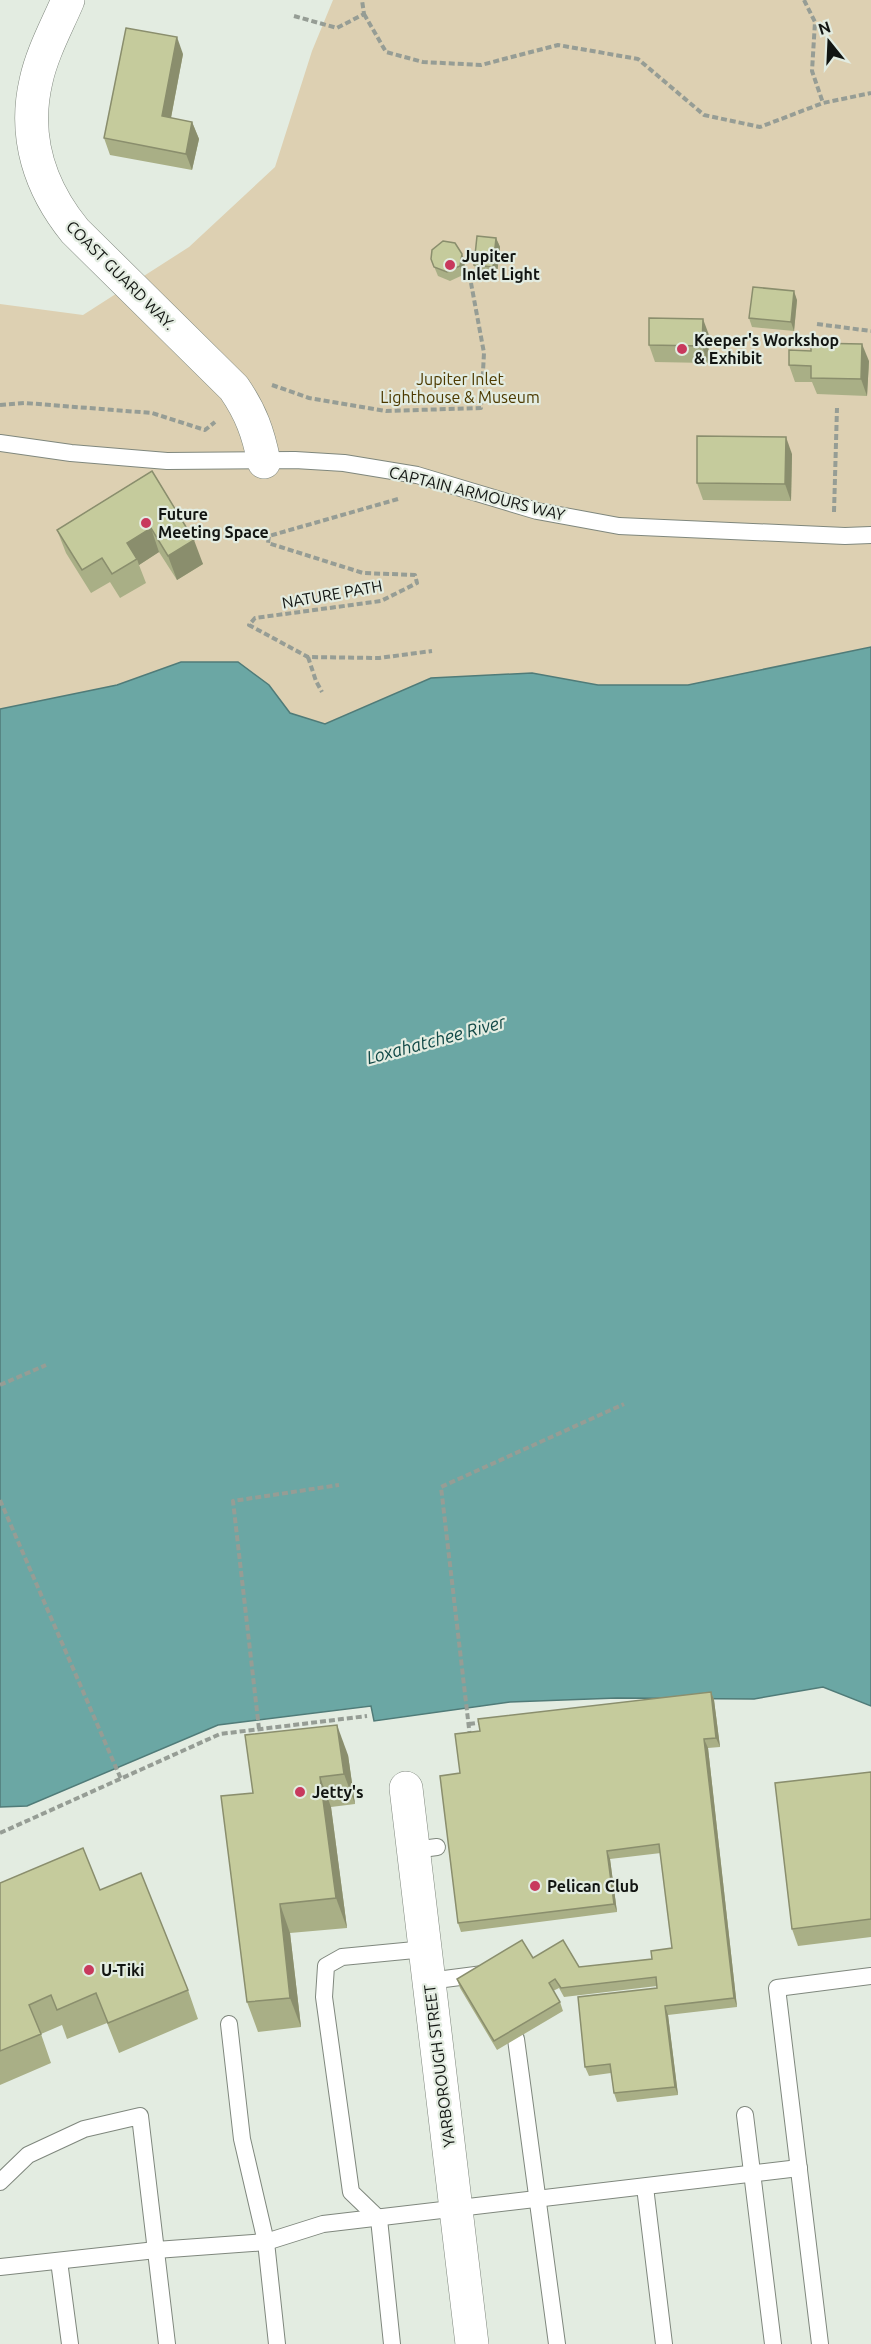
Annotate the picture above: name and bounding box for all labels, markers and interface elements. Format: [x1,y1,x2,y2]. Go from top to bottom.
north arrow [799,12,859,72]
text: N [816,17,833,38]
street label: COAST GUARD WAY. [63,217,179,333]
place label: Jupiter Inlet Light [462,247,540,283]
marker: Jupiter Inlet Light [443,258,457,272]
place label: Keeper's Workshop & Exhibit [694,331,839,367]
marker: Keeper's Workshop & Exhibit [675,342,689,356]
park label: Jupiter Inlet Lighthouse & Museum [380,370,540,406]
street label: CAPTAIN ARMOURS WAY [387,462,567,524]
place label: Future Meeting Space [158,505,269,541]
marker: Future Meeting Space [139,516,153,530]
street label: NATURE PATH [280,576,384,612]
water label: Loxahatchee River [364,1011,509,1067]
place label: Jetty's [312,1783,363,1801]
marker: Jetty's [293,1785,307,1799]
place label: Pelican Club [547,1877,639,1895]
marker: Pelican Club [528,1879,542,1893]
place label: U-Tiki [101,1961,145,1979]
marker: U-Tiki [82,1963,96,1977]
street label: YARBOROUGH STREET [420,1983,458,2148]

